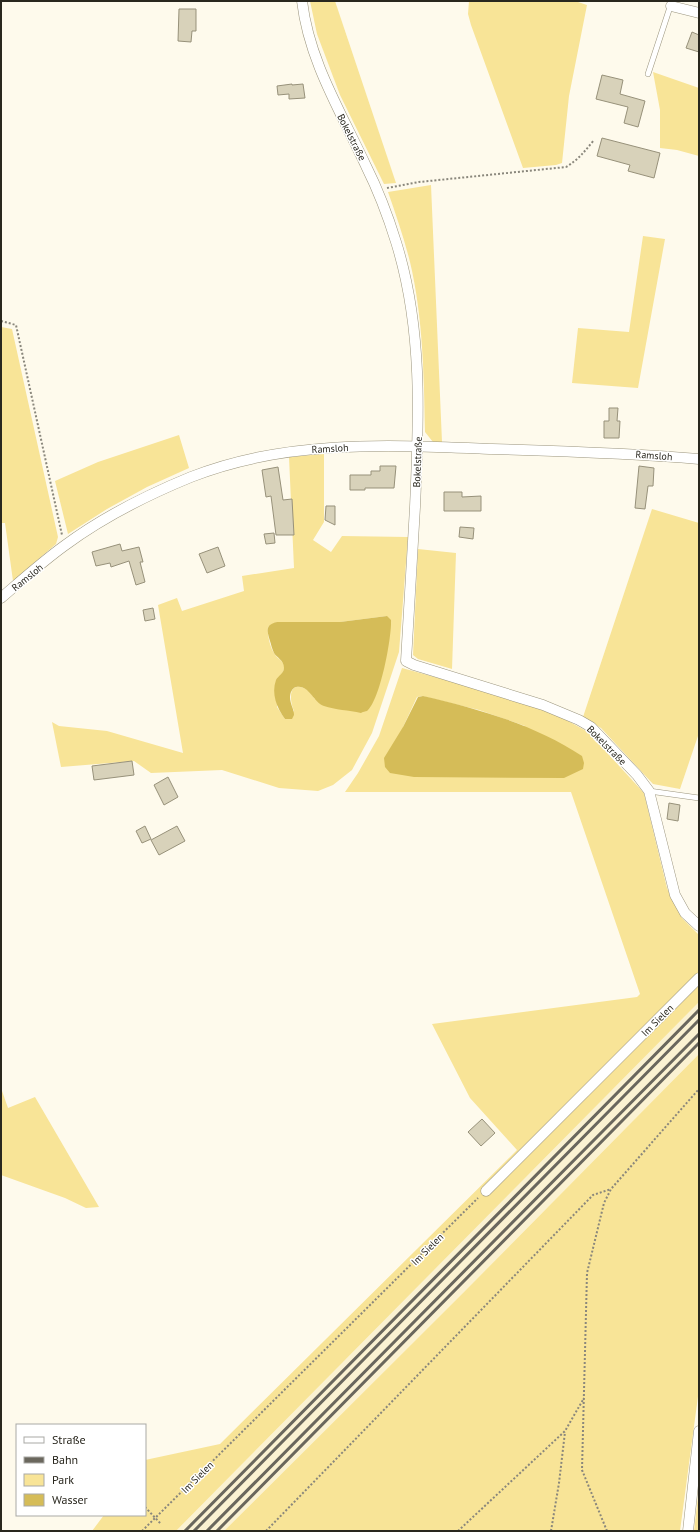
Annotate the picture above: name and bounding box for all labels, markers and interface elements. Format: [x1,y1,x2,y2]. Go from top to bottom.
street label: Bokelstraße [334,112,369,163]
street label: Bokelstraße [410,436,425,488]
street label: Ramsloh [311,441,349,456]
street label: Ramsloh [635,448,673,463]
street label: Ramsloh [9,561,46,594]
street label: Bokelstraße [584,723,629,768]
street label: Im Sielen [639,1002,676,1039]
street label: Im Sielen [409,1231,446,1268]
legend [16,1424,146,1516]
text: Straße [52,1432,86,1447]
text: Bahn [52,1452,78,1467]
street label: Im Sielen [179,1459,216,1496]
text: Park [52,1472,74,1487]
text: Wasser [52,1492,88,1507]

